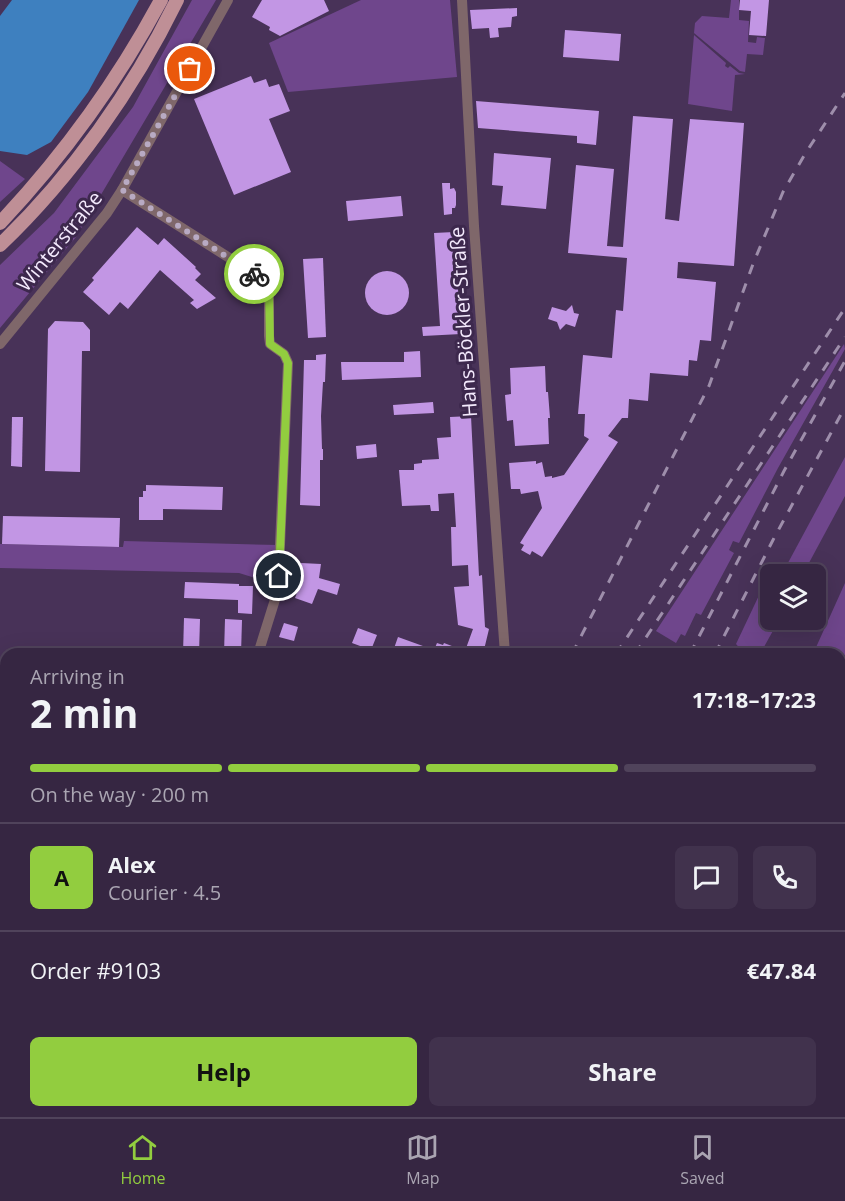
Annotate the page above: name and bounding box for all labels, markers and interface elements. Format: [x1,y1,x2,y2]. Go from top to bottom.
pin [164,43,215,94]
icon: bag [173,52,206,85]
street label: Winterstraße [10,185,108,297]
street label: Hans-Böckler-Straße [443,226,483,418]
courier [224,244,284,304]
icon: bike [238,258,271,291]
pin [253,550,304,601]
icon: home [262,559,295,592]
map controls [760,564,826,630]
button: layers [760,564,826,630]
text: Arriving in [30,663,125,690]
text: 17:18–17:23 [692,684,816,714]
text: 2 min [30,686,138,739]
text: On the way · 200 m [30,781,209,808]
button: chat [675,846,738,909]
button: phone [753,846,816,909]
text: Alex [108,849,156,879]
text: A [54,862,69,892]
text: Courier · 4.5 [108,879,221,906]
text: Order #9103 [30,955,161,985]
text: €47.84 [747,955,816,985]
button: Help [30,1037,417,1106]
button: Share [429,1037,816,1106]
tab: Home [120,1131,166,1189]
tab: Map [406,1131,439,1189]
tab: Saved [680,1131,725,1189]

